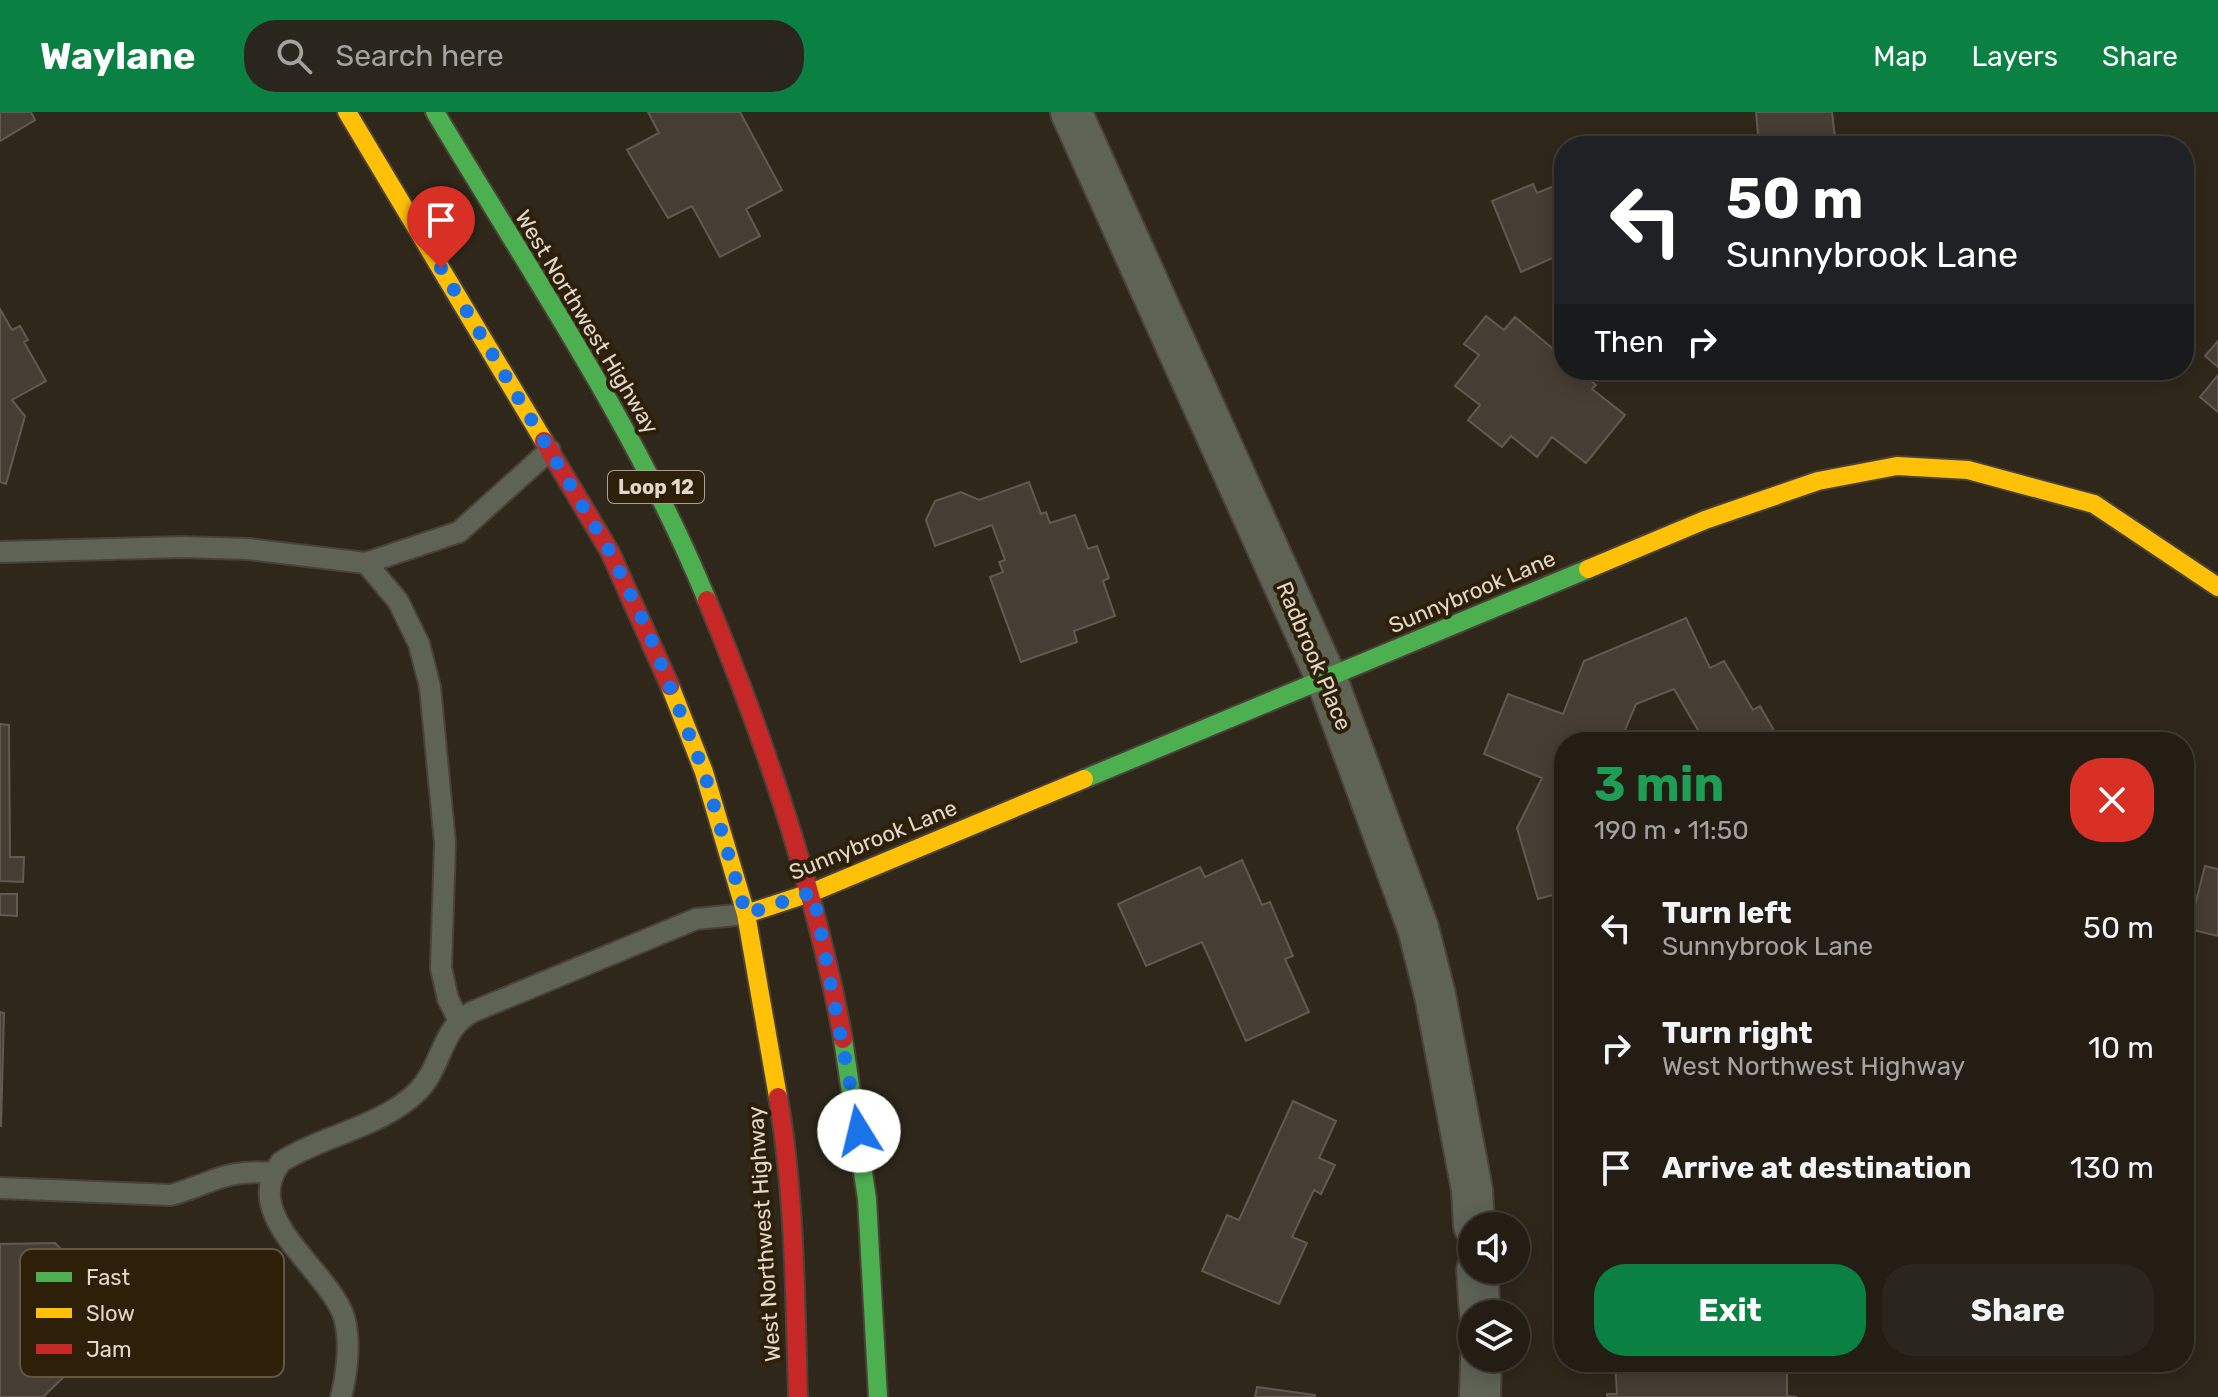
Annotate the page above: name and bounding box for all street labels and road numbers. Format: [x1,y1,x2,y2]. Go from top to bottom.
street label: West Northwest Highway [509,205,665,439]
road number: Loop 12 [608,471,704,503]
street label: Sunnybrook Lane [1385,545,1559,639]
street label: Radbrook Place [1271,578,1357,734]
street label: Sunnybrook Lane [785,794,961,886]
street label: West Northwest Highway [742,1105,786,1363]

